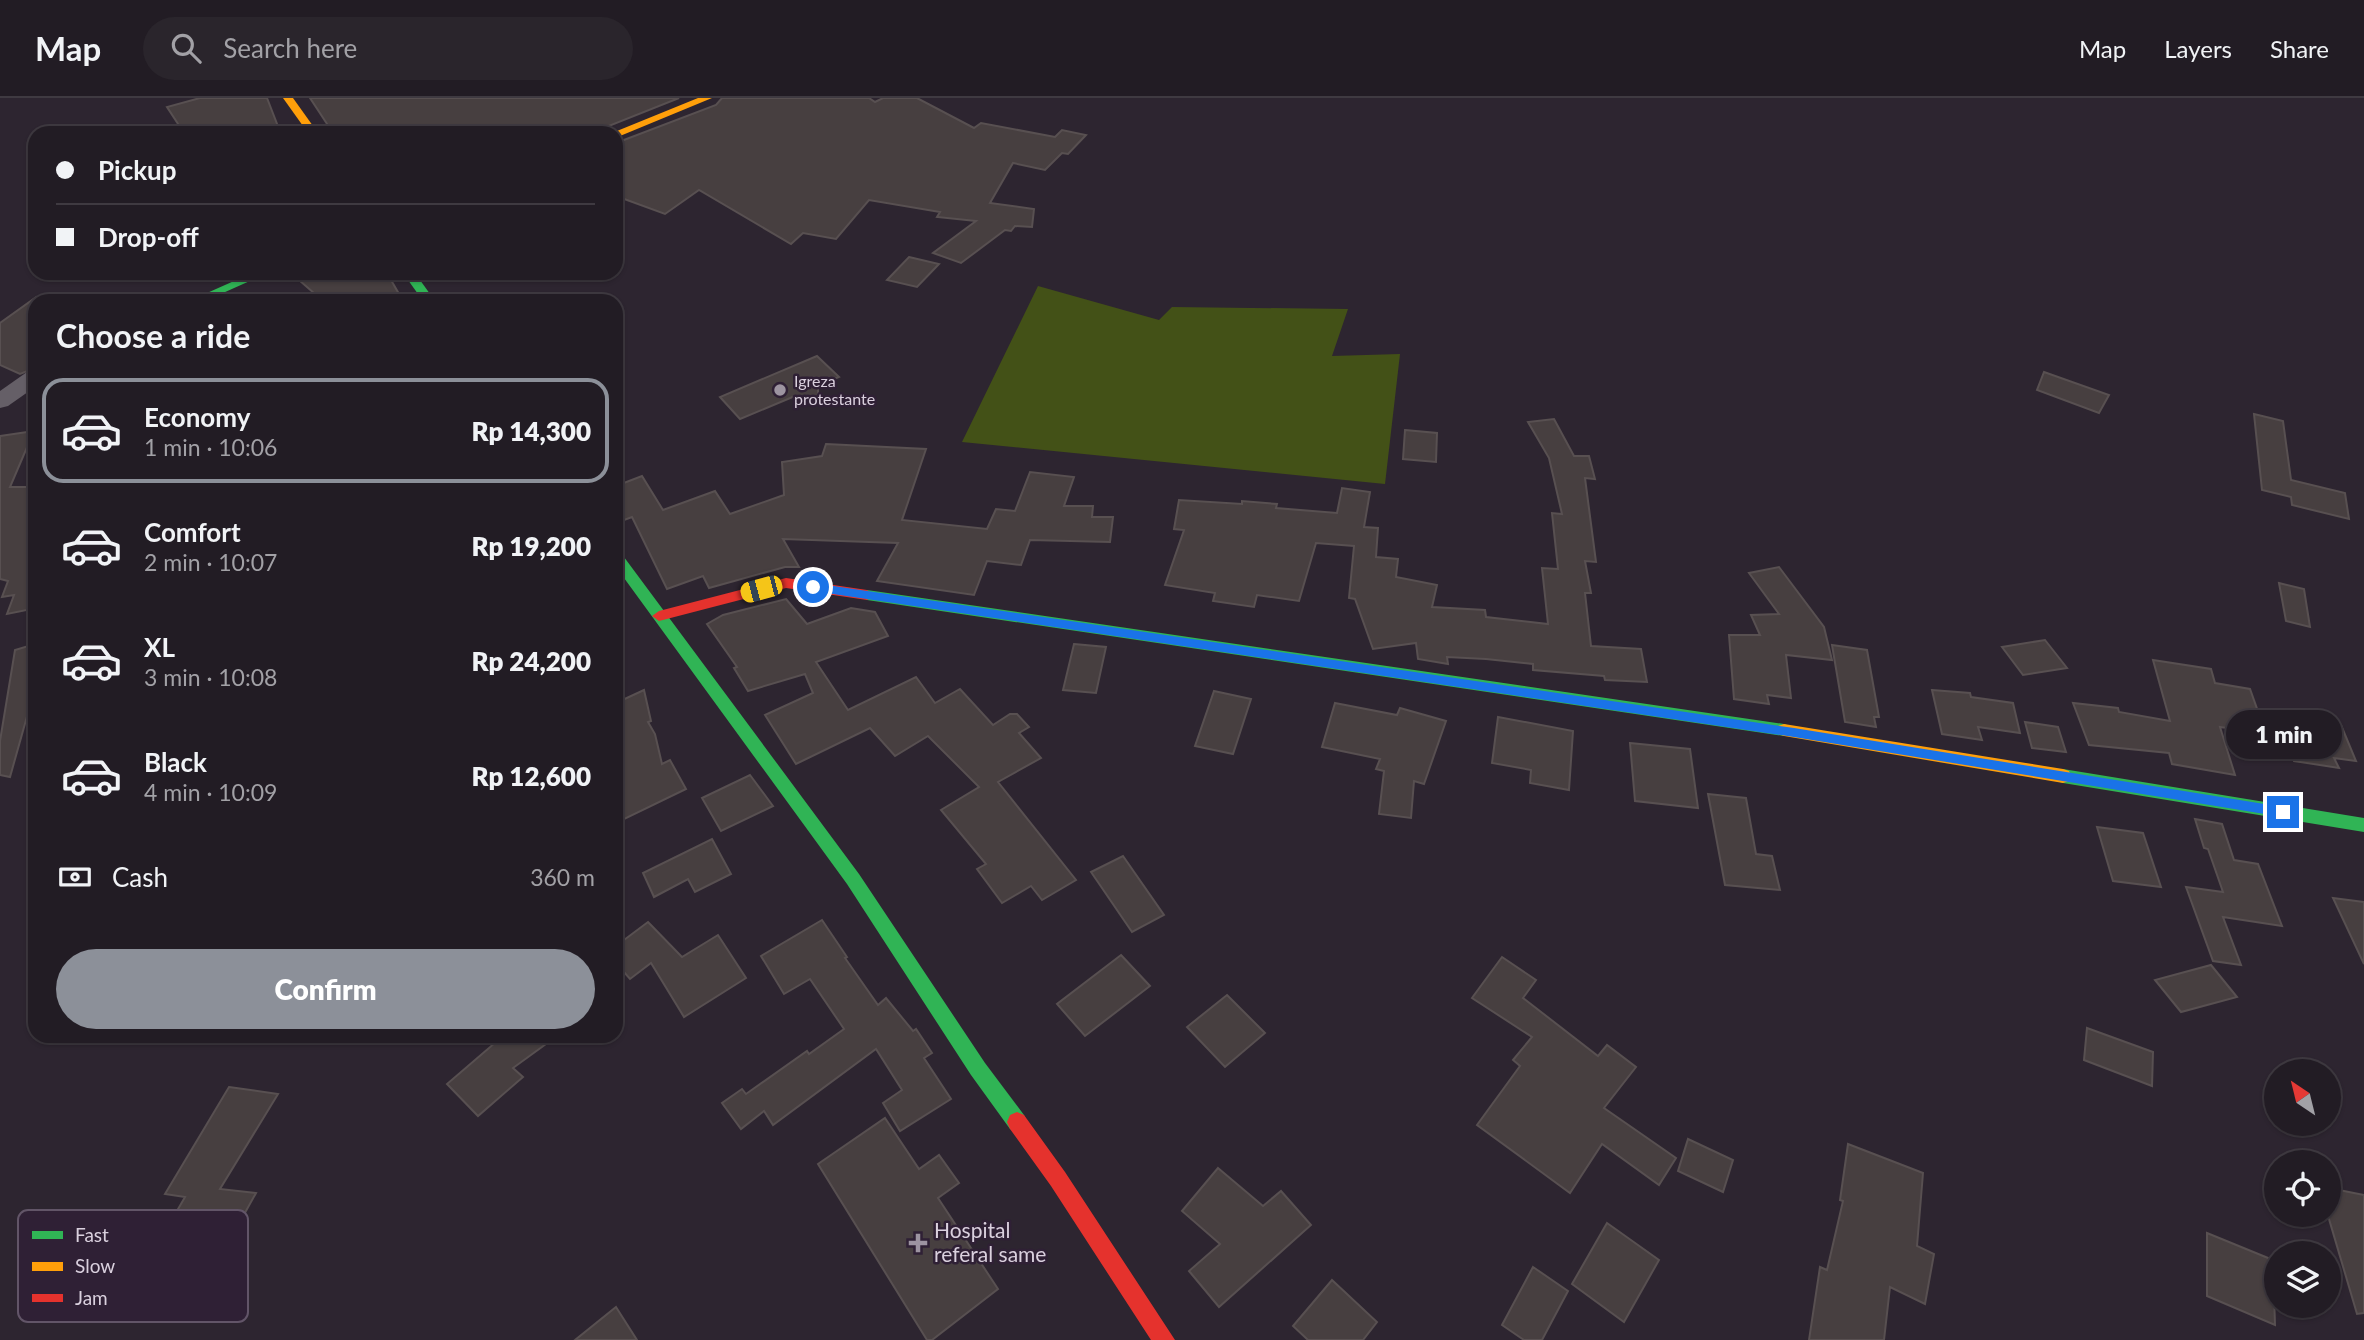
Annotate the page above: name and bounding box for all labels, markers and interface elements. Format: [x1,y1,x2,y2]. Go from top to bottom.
search box [143,17,633,80]
text: Map [35,28,101,68]
icon: search [167,29,205,67]
text: Search here [223,32,357,64]
text: Map [2079,34,2126,63]
text: Layers [2164,34,2232,63]
text: Share [2270,34,2329,63]
text: Pickup [98,154,177,186]
text: Drop-off [98,221,199,253]
text: Choose a ride [56,316,250,355]
place label: Igreza protestante [794,371,875,408]
marker: Igreza protestante [772,382,788,398]
icon: car [60,399,123,462]
text: Economy [144,401,250,433]
text: Rp 14,300 [471,415,591,447]
text: 1 min · 10:06 [144,433,277,461]
icon: car [60,514,123,577]
text: Comfort [144,516,241,548]
text: Rp 19,200 [471,530,591,562]
text: 2 min · 10:07 [144,548,277,576]
route start [797,571,829,603]
car [738,573,785,605]
icon: car [60,629,123,692]
text: XL [144,631,175,663]
text: Rp 24,200 [471,645,591,677]
text: 3 min · 10:08 [144,663,277,691]
callout: 1 min [2225,710,2341,760]
text: 1 min [2255,720,2313,748]
icon: car [60,744,123,807]
text: Black [144,746,207,778]
text: Rp 12,600 [471,760,591,792]
text: 4 min · 10:09 [144,778,277,806]
route end [2267,796,2299,828]
icon: cash [56,858,94,896]
text: Cash [112,861,168,893]
text: 360 m [530,863,595,891]
button: Confirm [56,949,595,1029]
north arrow [2264,1059,2342,1136]
map controls [2264,1059,2341,1318]
button: locate [2264,1150,2341,1227]
legend [18,1210,248,1322]
place label: Hospital referal same [934,1217,1046,1266]
text: Fast [75,1223,109,1246]
marker: Hospital referal same [908,1233,928,1253]
button: layers [2264,1241,2341,1318]
text: Slow [75,1254,115,1277]
text: Jam [75,1286,108,1309]

